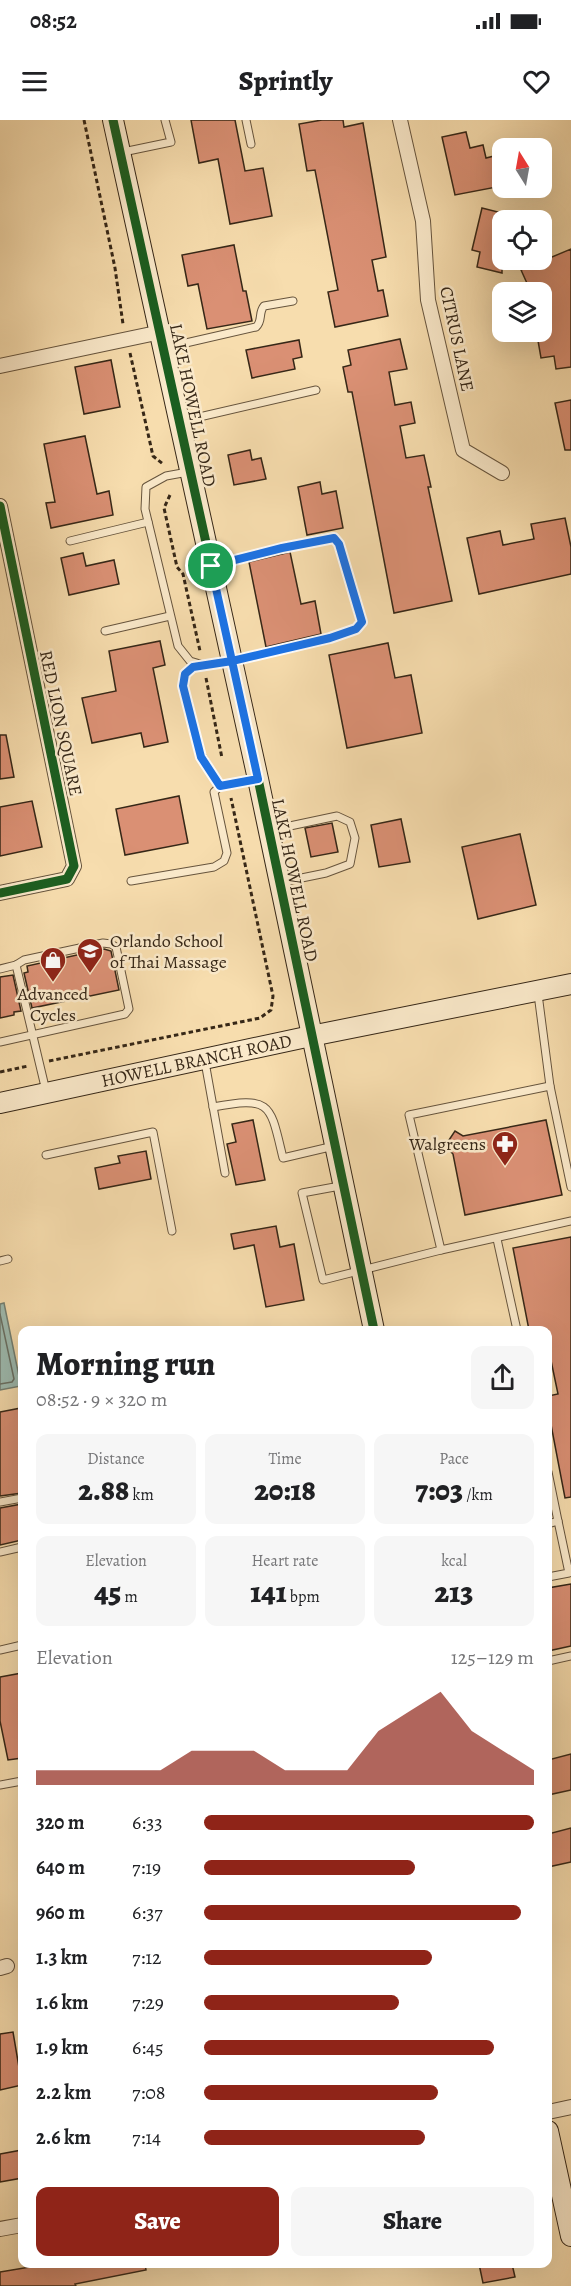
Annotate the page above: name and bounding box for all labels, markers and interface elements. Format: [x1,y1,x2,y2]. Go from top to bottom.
text: 08:52 [30,6,77,36]
text: Sprintly [239,63,332,99]
icon: menu [18,65,51,98]
icon: heart [520,65,553,98]
north arrow [492,138,552,198]
map controls [492,138,552,342]
button: locate [492,210,552,270]
button: layers [492,282,552,342]
street label: CITRUS LANE [434,284,480,394]
street label: LAKE HOWELL ROAD [164,321,222,489]
pin [185,540,236,591]
icon: arrive [194,549,227,582]
street label: RED LION SQUARE [34,648,88,798]
street label: LAKE HOWELL ROAD [266,796,324,964]
place label: Orlando School of Thai Massage [110,929,227,974]
school or university icon: Orlando School of Thai Massage [75,936,105,974]
shop icon: Advanced Cycles [38,945,68,983]
place label: Advanced Cycles [17,982,89,1027]
street label: HOWELL BRANCH ROAD [99,1028,294,1093]
pharmacy icon: Walgreens [490,1129,520,1167]
place label: Walgreens [408,1132,486,1156]
text: Morning run [36,1341,215,1386]
button: share [471,1346,534,1409]
text: 08:52 · 9 × 320 m [36,1386,167,1413]
text: Distance [87,1448,145,1470]
text: Time [268,1448,302,1470]
text: Pace [439,1448,469,1470]
text: 2.88 [78,1470,129,1510]
text: 20:18 [254,1470,316,1510]
text: 7:03 [415,1470,463,1510]
text: km [129,1484,154,1506]
text: /km [463,1484,493,1506]
text: Elevation [85,1550,147,1572]
text: Heart rate [252,1550,318,1572]
text: kcal [441,1550,467,1572]
text: 45 [94,1572,121,1612]
text: 141 [250,1572,287,1612]
text: 213 [435,1572,473,1612]
text: m [121,1586,138,1608]
text: bpm [287,1586,320,1608]
text: Elevation [36,1644,113,1671]
text: 125–129 m [451,1644,534,1671]
text: 320 m [36,1809,85,1836]
text: 6:33 [132,1809,163,1836]
text: 640 m [36,1854,85,1881]
text: 7:19 [132,1854,161,1881]
text: 960 m [36,1899,85,1926]
text: 6:37 [132,1899,163,1926]
text: 1.3 km [36,1944,88,1971]
text: 7:12 [132,1944,162,1971]
text: 1.6 km [36,1989,89,2016]
text: 7:29 [132,1989,164,2016]
text: 1.9 km [36,2034,89,2061]
text: 6:45 [132,2034,164,2061]
text: 2.2 km [36,2079,91,2106]
text: 7:08 [132,2079,166,2106]
text: 2.6 km [36,2124,91,2151]
text: 7:14 [132,2124,161,2151]
button: Save [36,2187,279,2256]
button: Share [291,2187,534,2256]

